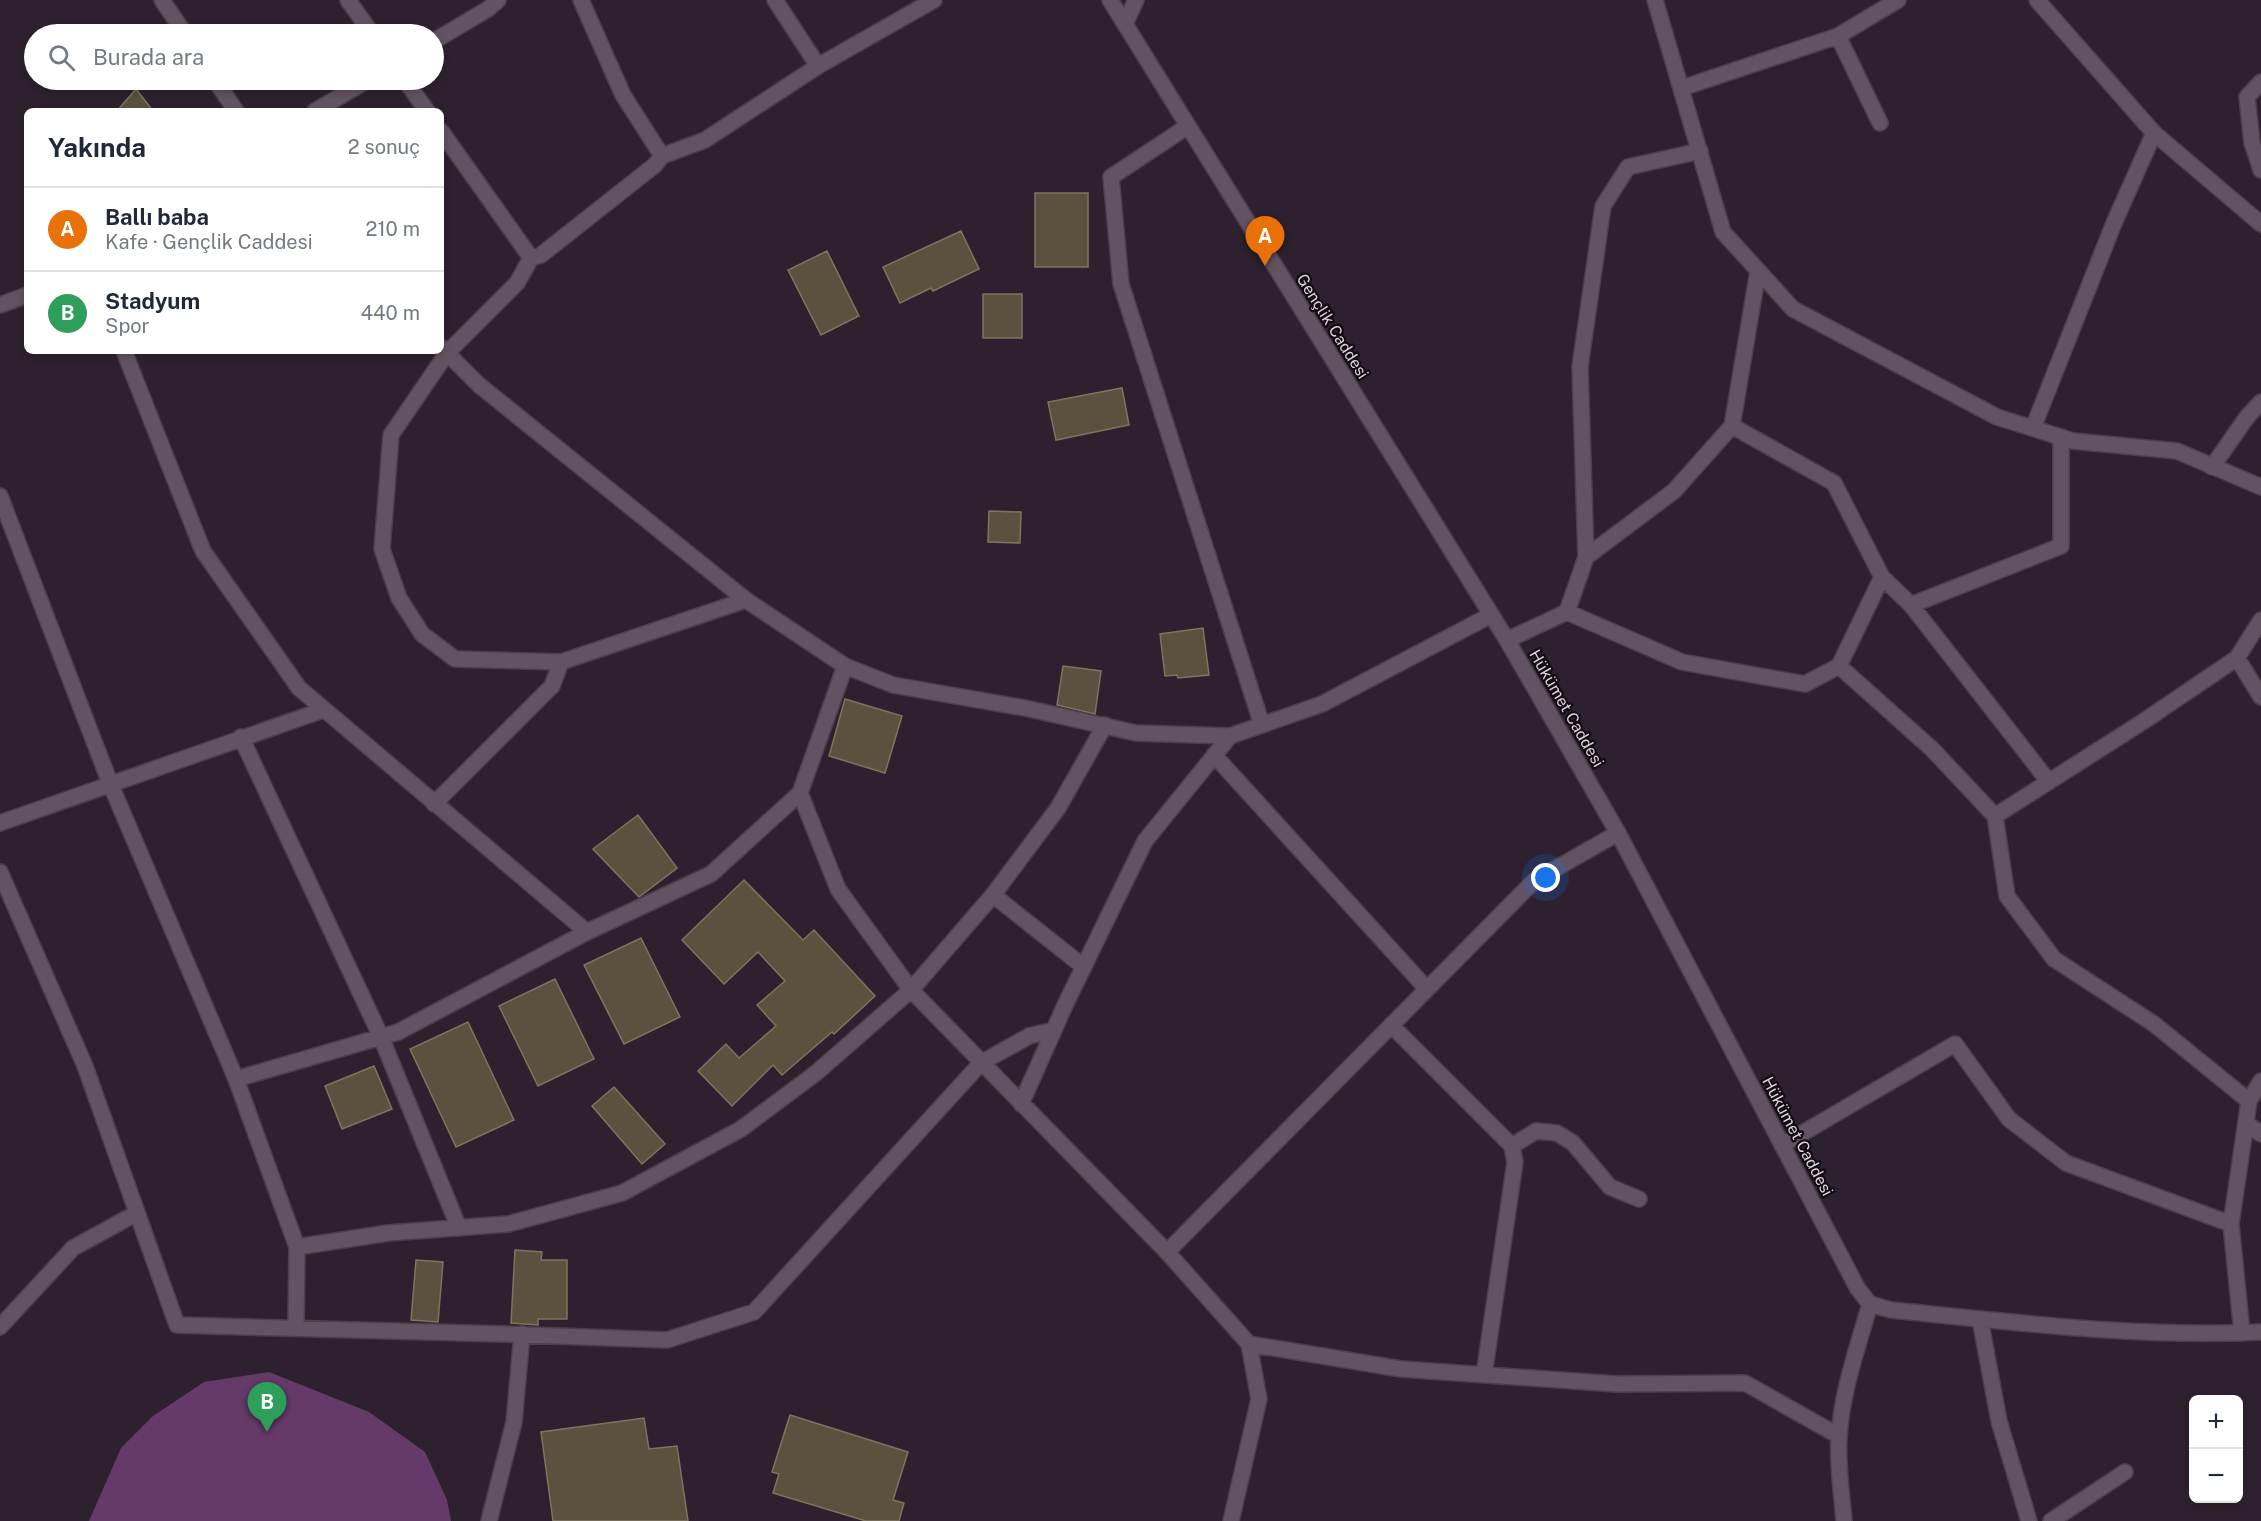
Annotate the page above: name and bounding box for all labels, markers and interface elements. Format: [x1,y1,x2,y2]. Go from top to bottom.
search box [24,24,444,90]
icon: search [45,41,78,74]
text: Burada ara [93,44,204,70]
text: Yakında [48,132,146,163]
text: 2 sonuç [348,135,420,159]
text: Ballı baba [105,204,209,230]
pin: A [1246,216,1284,266]
text: A [60,217,75,241]
text: 210 m [366,217,420,241]
text: Kafe · Gençlik Caddesi [105,230,313,254]
street label: Gençlik Caddesi [1293,270,1372,382]
text: Stadyum [105,288,200,314]
text: B [61,301,74,325]
text: 440 m [360,301,420,325]
text: Spor [105,314,149,338]
street label: Hükümet Caddesi [1525,646,1608,770]
your location [1531,863,1560,892]
street label: Hükümet Caddesi [1758,1073,1837,1199]
pin: B [248,1382,286,1432]
map controls [2189,1395,2243,1503]
button: + [2189,1395,2243,1449]
button: − [2189,1449,2243,1503]

